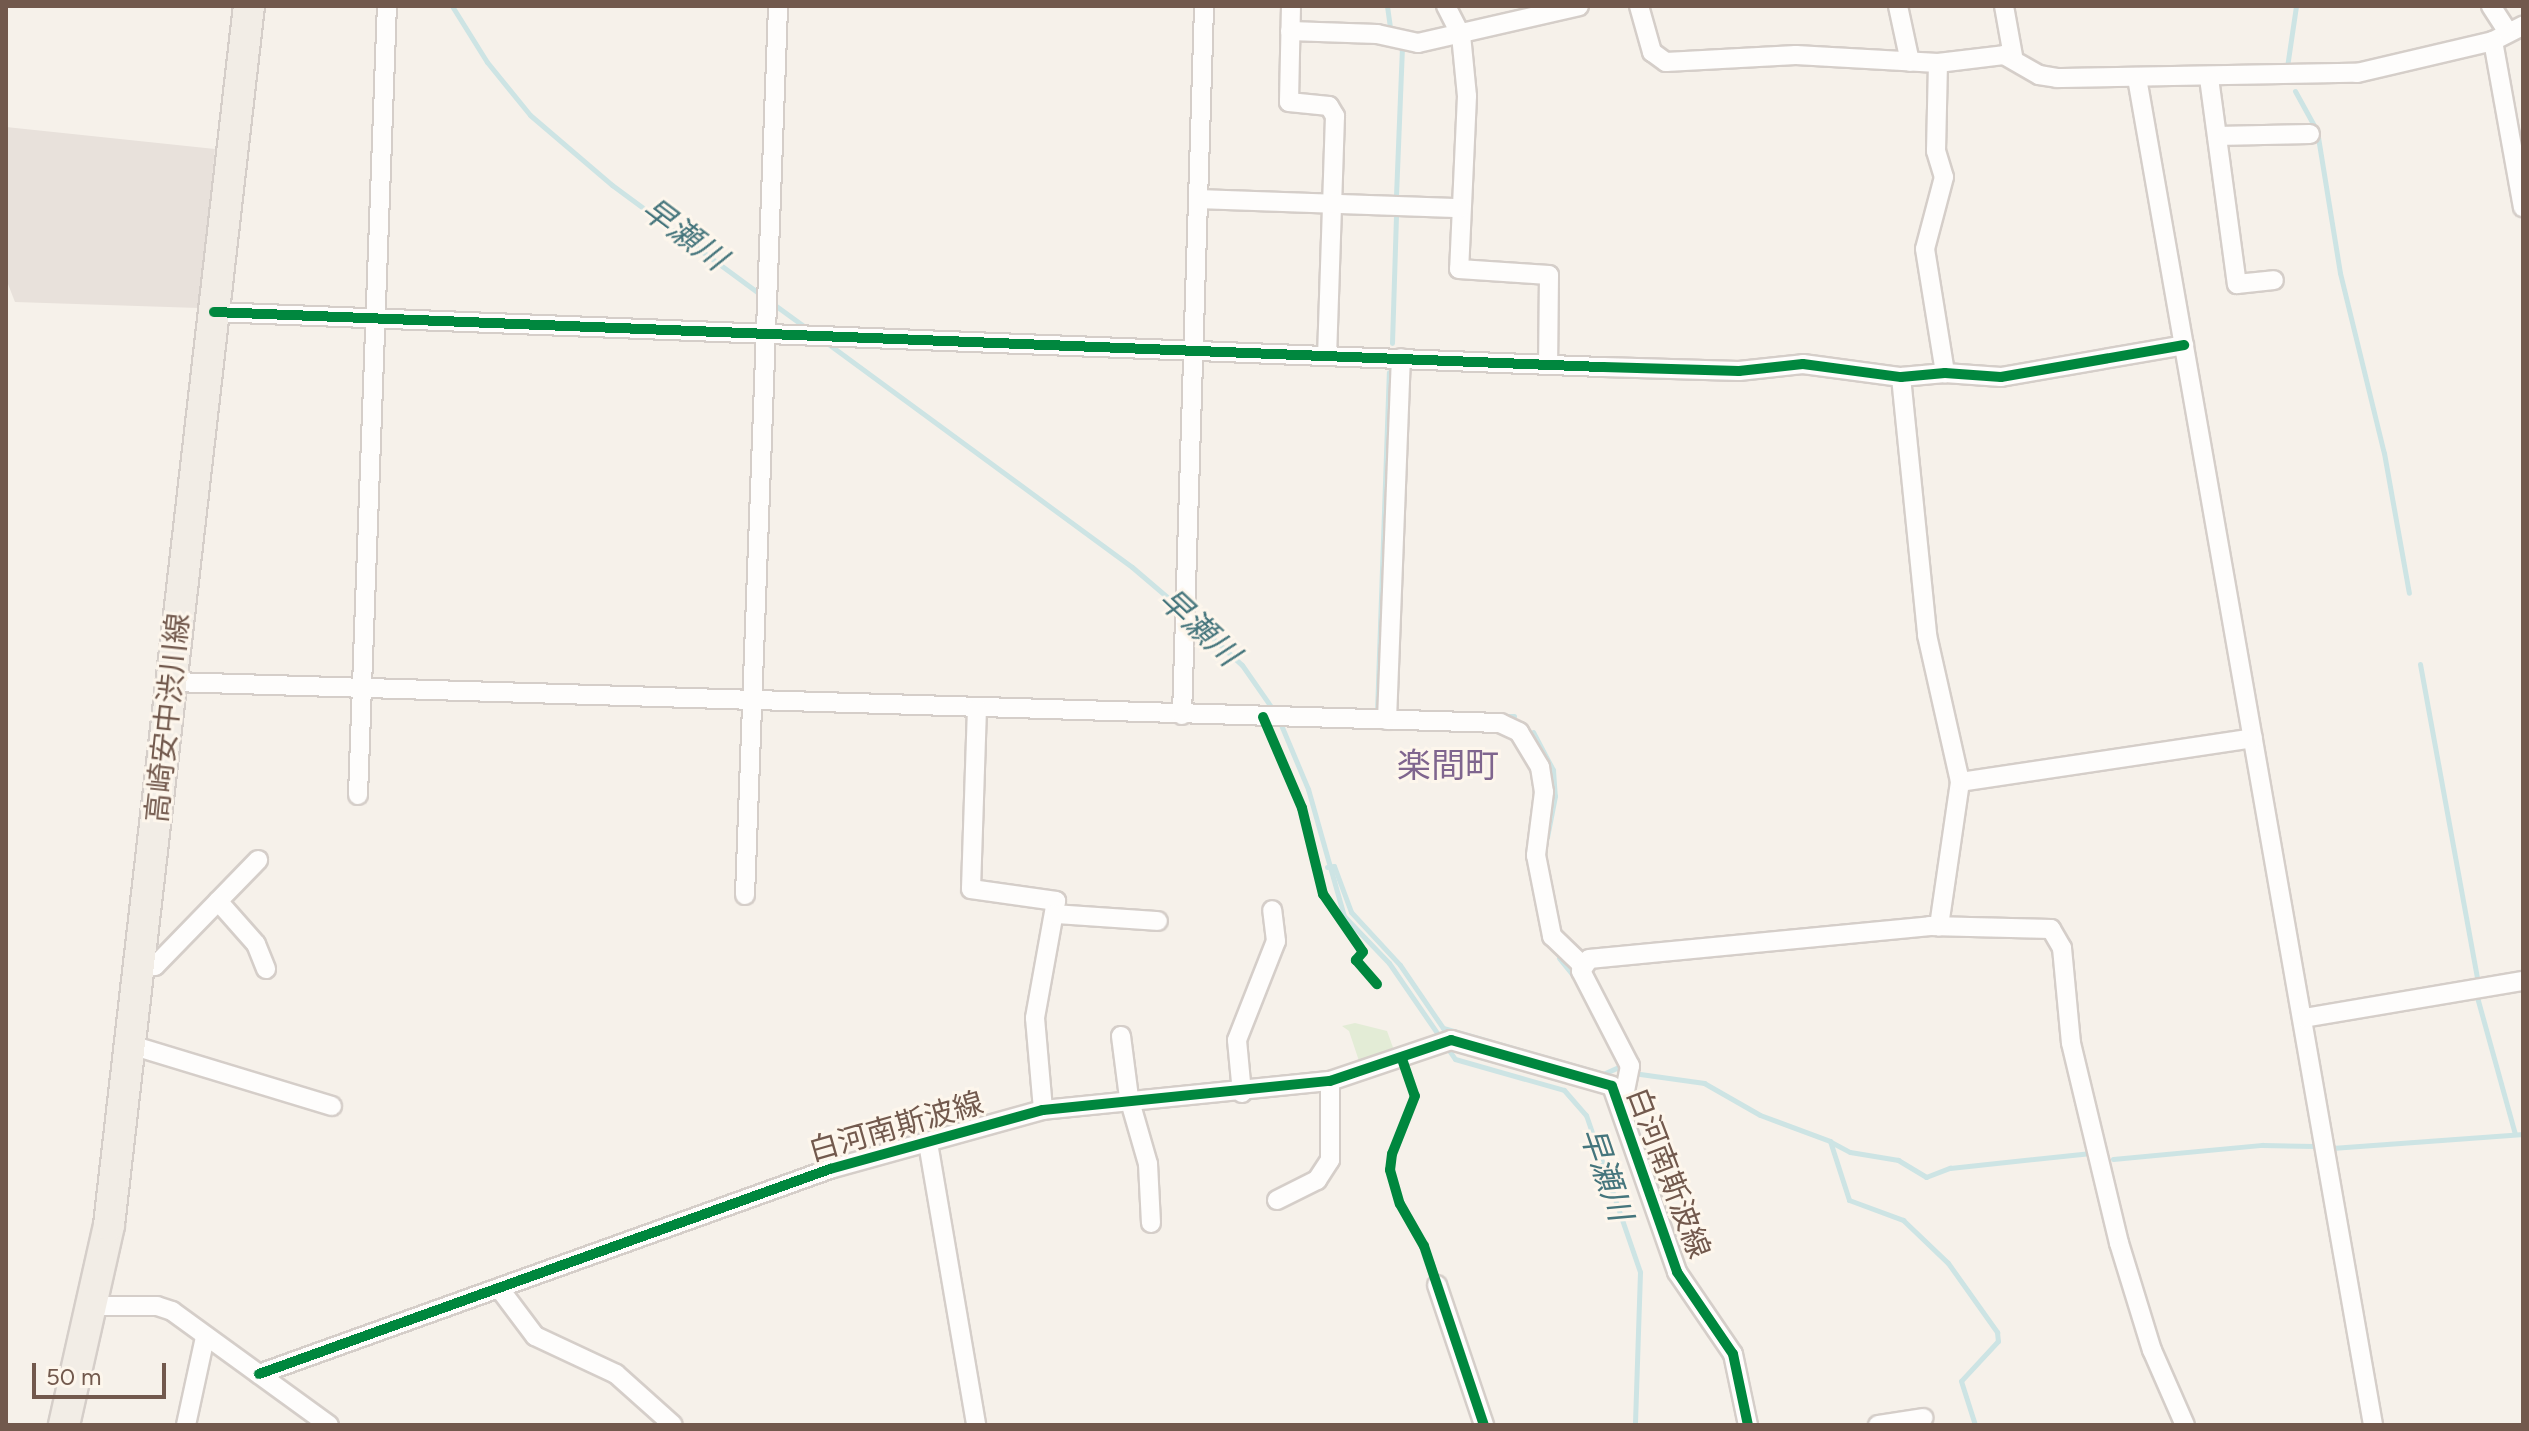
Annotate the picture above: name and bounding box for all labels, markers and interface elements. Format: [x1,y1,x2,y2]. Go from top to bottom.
water label: 早瀬川 [634,190,734,278]
water label: 早瀬川 [1151,580,1247,674]
street label: 高崎安中渋川線 [139,612,197,824]
district label: 楽間町 [1397,746,1499,786]
street label: 白河南斯波線 [1619,1083,1717,1263]
street label: 白河南斯波線 [805,1085,987,1169]
water label: 早瀬川 [1572,1122,1640,1226]
scale bar [36,1347,170,1397]
text: 50 m [46,1362,102,1391]

